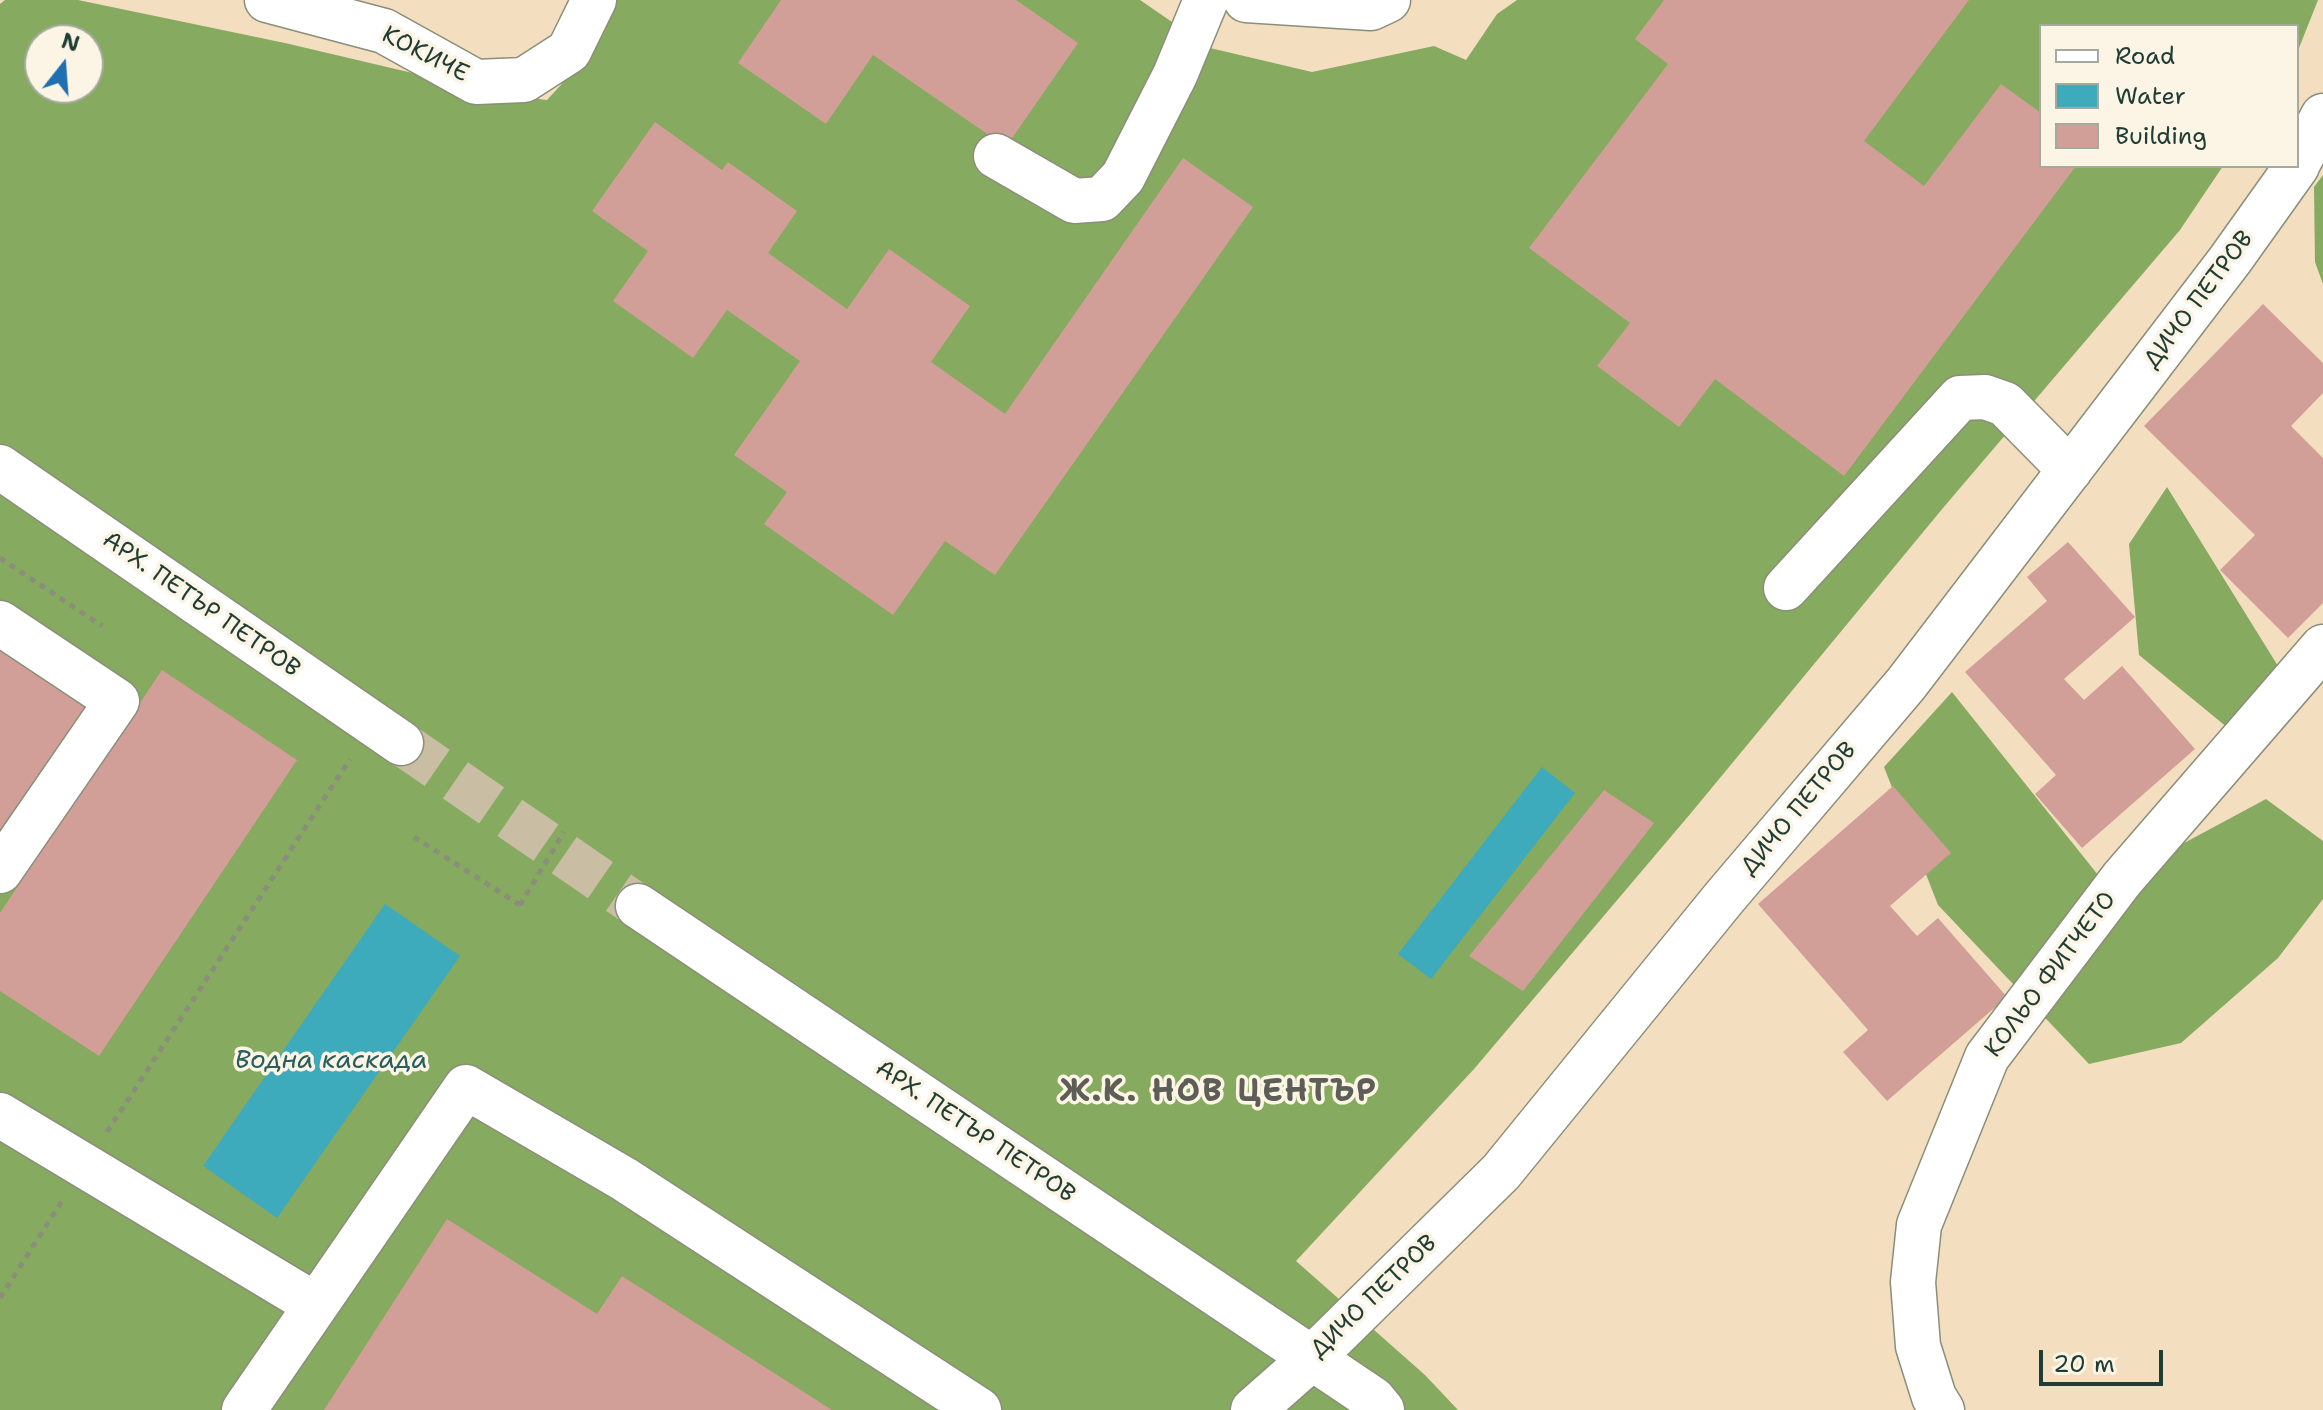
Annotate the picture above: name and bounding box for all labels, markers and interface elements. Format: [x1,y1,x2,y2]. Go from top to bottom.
street label: КОКИЧЕ [377,21,473,89]
north arrow [24,24,104,104]
legend [2039,24,2299,168]
text: N [58,26,83,59]
text: Road [2115,40,2175,72]
text: Water [2115,80,2186,112]
text: Building [2115,120,2207,152]
street label: ДИЧО ПЕТРОВ [2138,225,2260,375]
street label: АРХ. ПЕТЪР ПЕТРОВ [97,526,305,684]
street label: ДИЧО ПЕТРОВ [1735,737,1863,881]
street label: КОЛЬО ФИТЧЕТО [1979,887,2123,1063]
water label: Водна каскада [235,1045,427,1077]
street label: АРХ. ПЕТЪР ПЕТРОВ [870,1054,1080,1210]
district label: Ж.К. НОВ ЦЕНТЪР [1060,1074,1378,1112]
street label: ДИЧО ПЕТРОВ [1305,1229,1443,1365]
scale bar [2043,1334,2167,1384]
text: 20 m [2053,1348,2115,1380]

